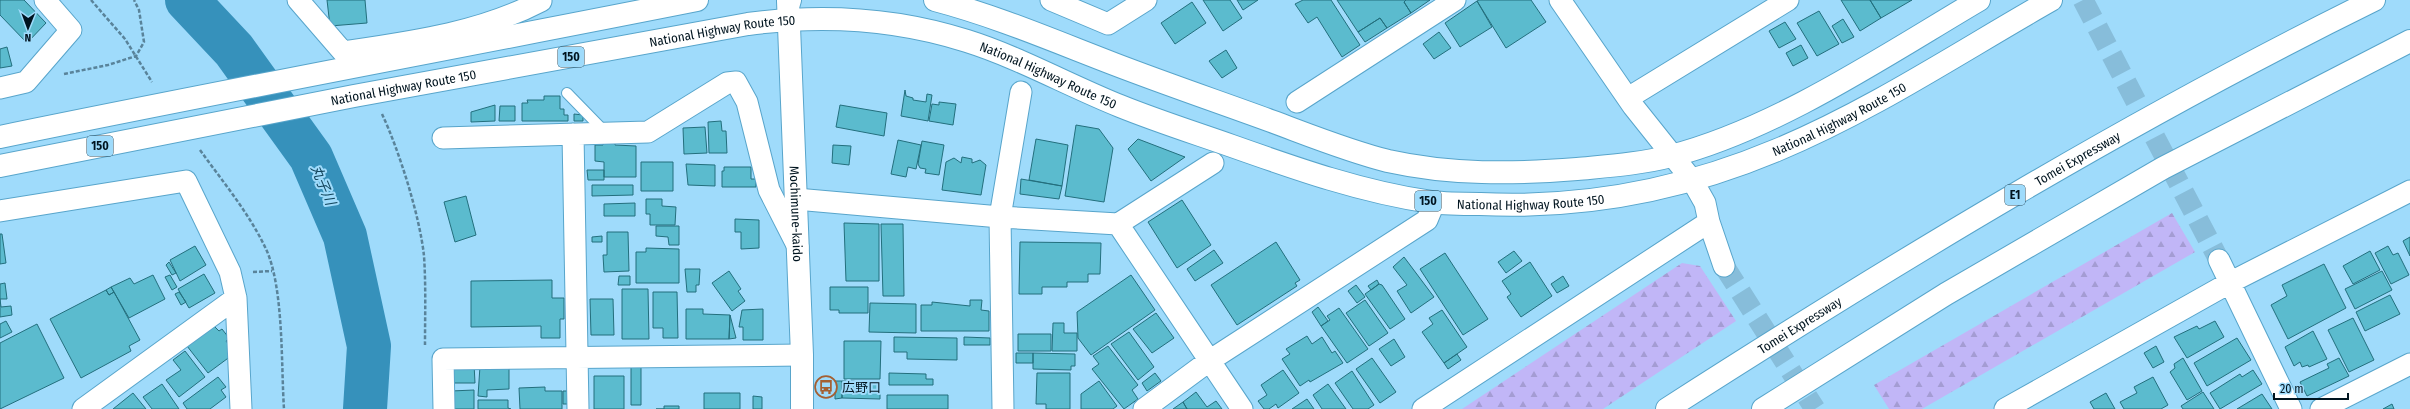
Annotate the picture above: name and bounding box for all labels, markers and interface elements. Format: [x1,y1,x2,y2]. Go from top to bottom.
north arrow [8,8,48,48]
street label: National Highway Route 150 [648,12,796,49]
text: N [24,31,31,44]
street label: National Highway Route 150 [978,38,1119,111]
road number: 150 [558,47,584,67]
street label: National Highway Route 150 [329,66,478,108]
street label: National Highway Route 150 [1770,79,1909,159]
street label: Tomei Expressway [2032,128,2123,189]
road number: 150 [87,136,113,156]
water label: 丸子川 [307,162,340,209]
street label: Mochimune-kaido [787,166,806,262]
road number: E1 [2005,185,2025,205]
road number: 150 [1415,191,1441,211]
street label: National Highway Route 150 [1457,191,1606,212]
street label: Tomei Expressway [1755,293,1844,357]
bus stop icon: 広野口 [813,374,839,400]
scale bar [2274,375,2348,401]
place label: 広野口 [842,380,881,395]
text: 20 m [2280,382,2304,396]

